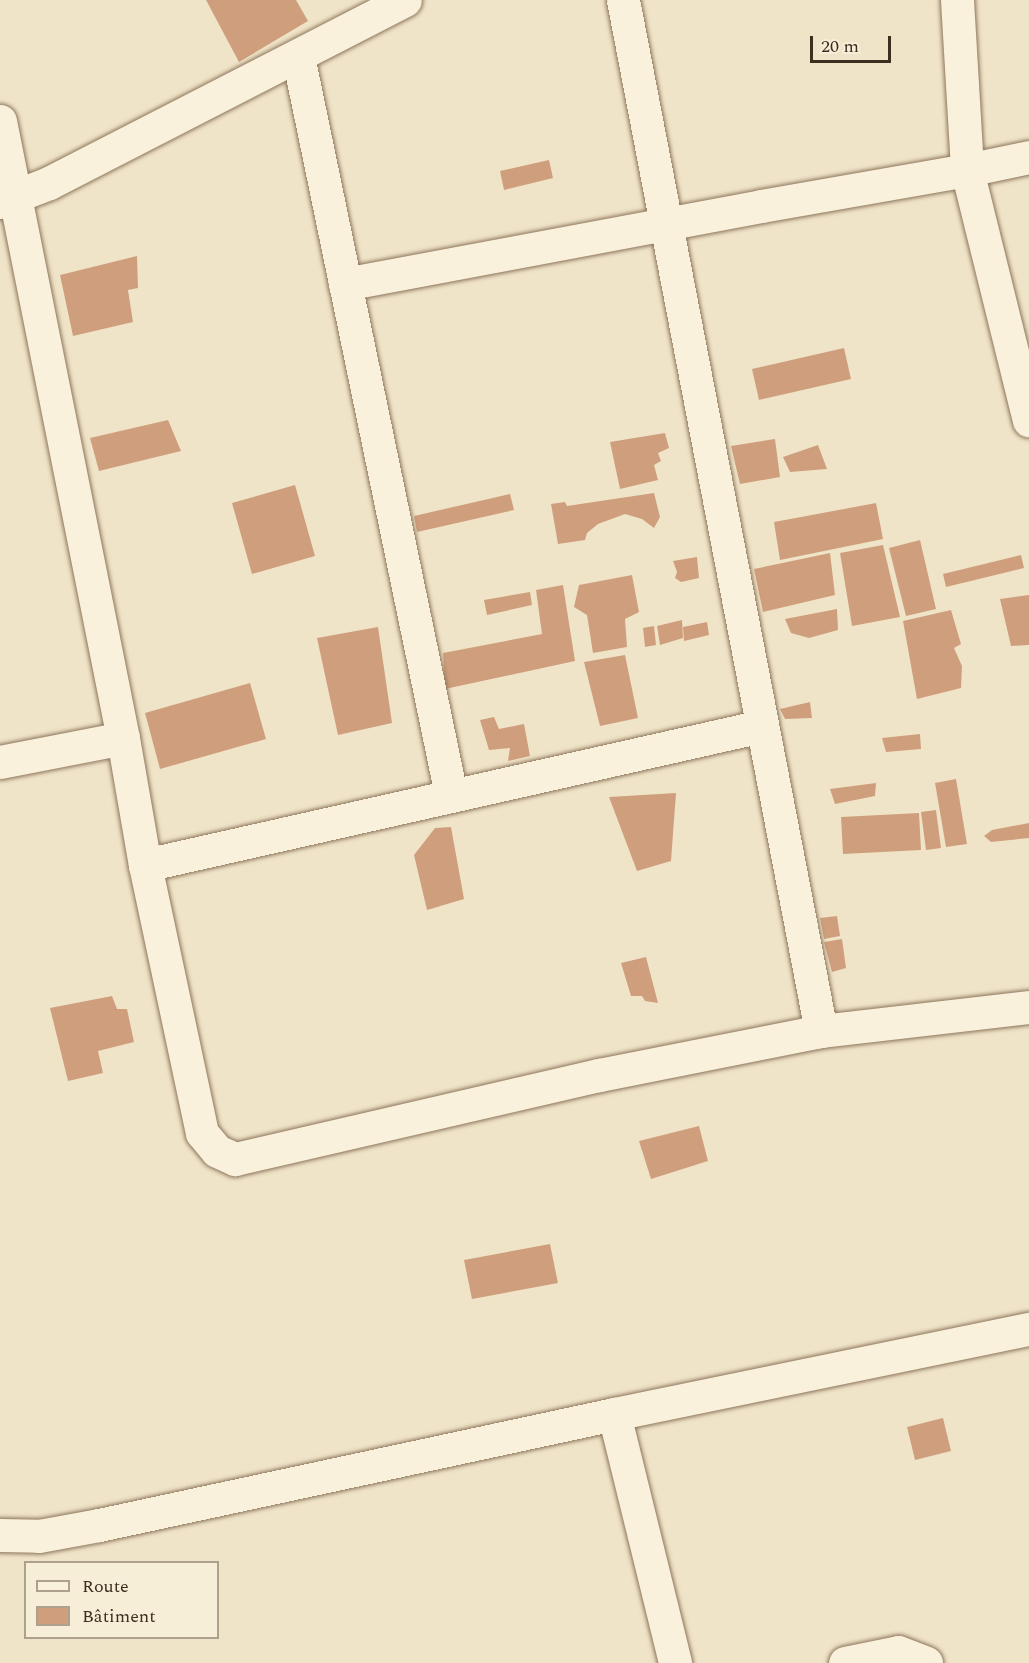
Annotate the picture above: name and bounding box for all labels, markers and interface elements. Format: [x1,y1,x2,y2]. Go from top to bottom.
scale bar [813,24,894,62]
text: 20 m [821,33,859,60]
legend [24,1561,219,1639]
text: Route [82,1573,129,1600]
text: Bâtiment [82,1603,156,1630]

